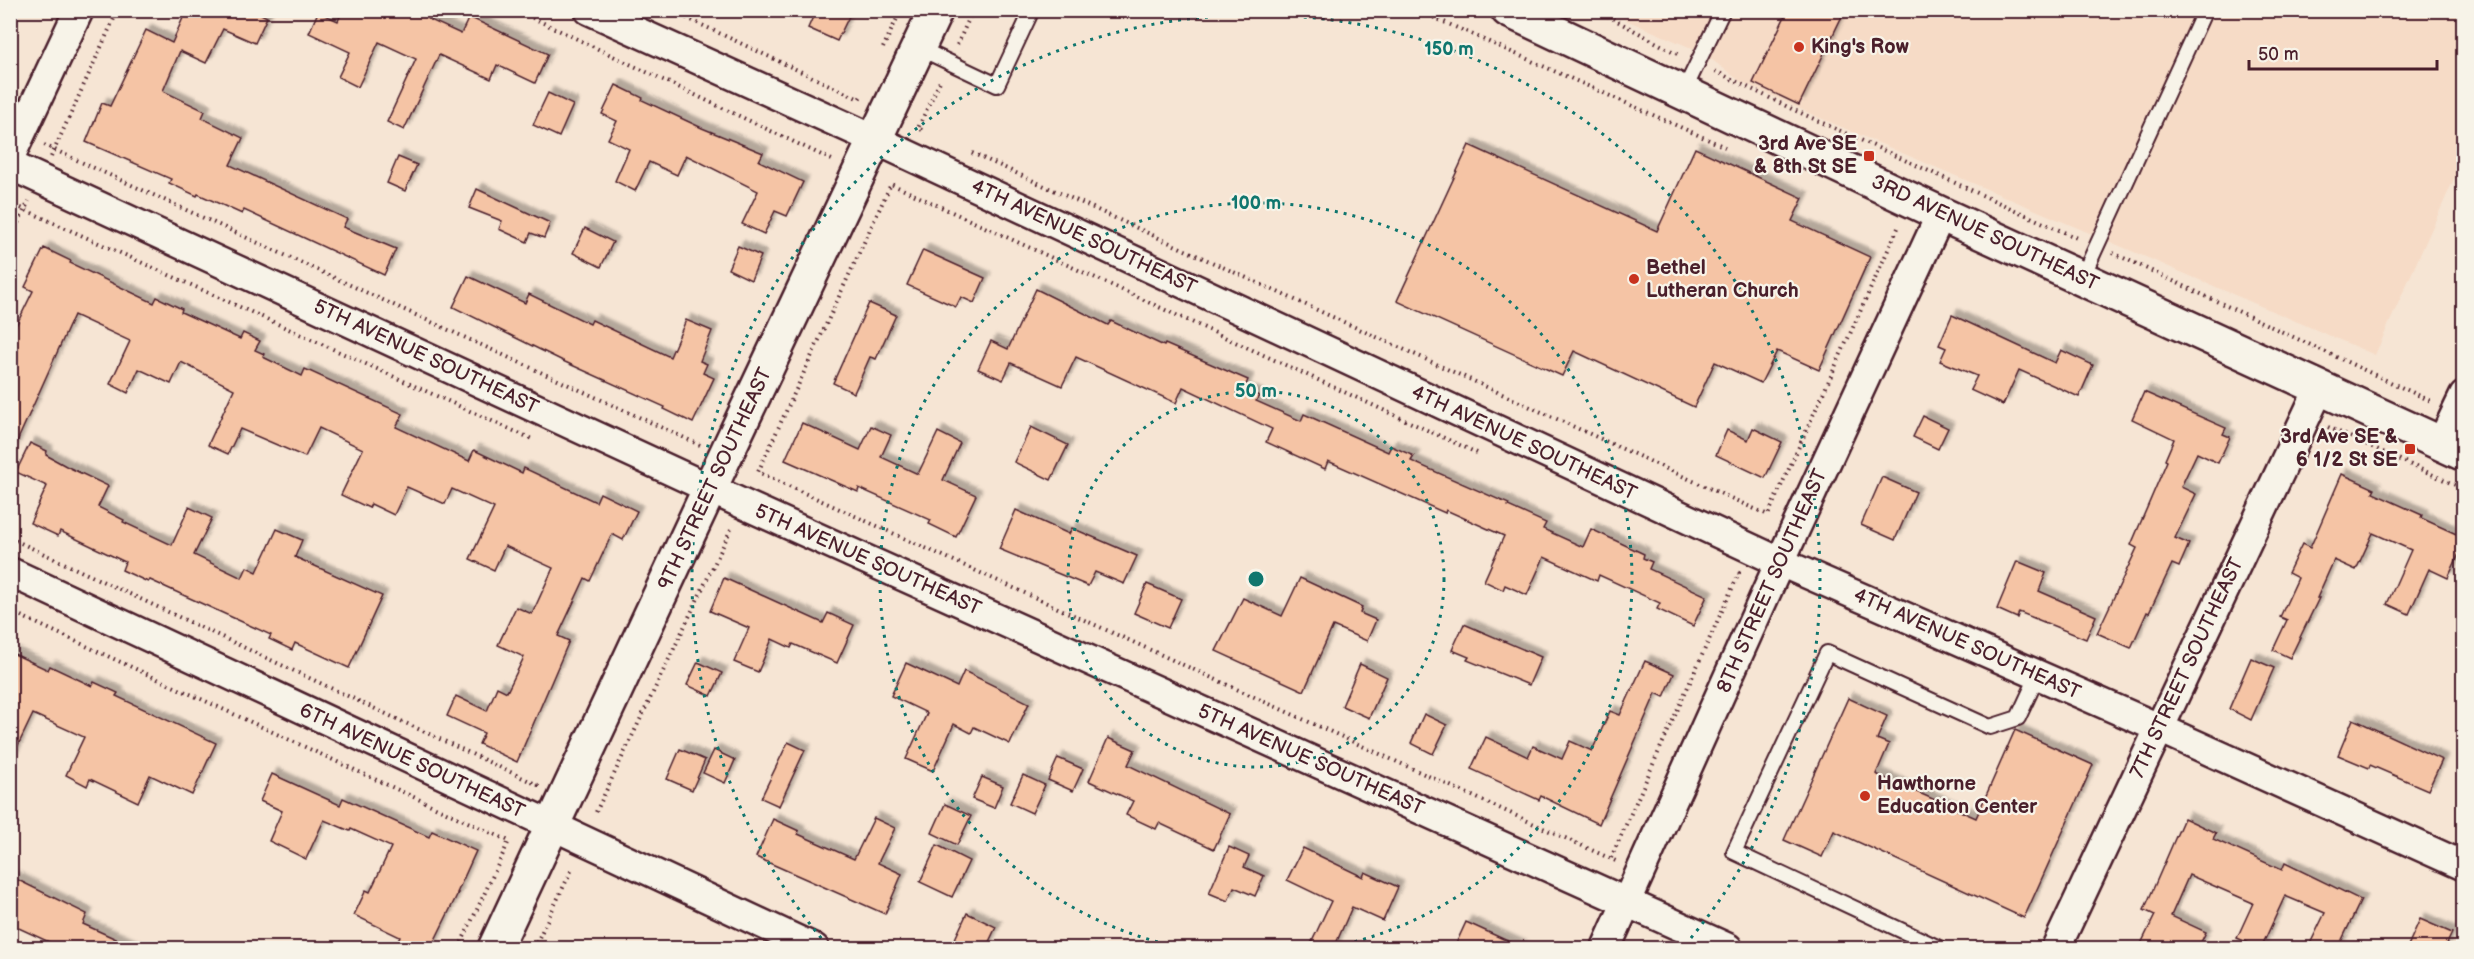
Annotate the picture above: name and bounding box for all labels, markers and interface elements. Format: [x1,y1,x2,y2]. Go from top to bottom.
scale bar [2249,33,2436,71]
place label: King's Row [1811,35,1909,59]
text: 150 m [1424,39,1474,60]
marker: King's Row [1792,40,1806,54]
text: 50 m [2258,44,2299,65]
place label: 3rd Ave SE & 8th St SE [1754,132,1857,179]
marker: 3rd Ave SE & 8th St SE [1862,149,1876,163]
street label: 3RD AVENUE SOUTHEAST [1867,170,2103,296]
street label: 4TH AVENUE SOUTHEAST [967,174,1201,300]
text: 100 m [1231,193,1281,214]
place label: Bethel Lutheran Church [1646,256,1799,303]
marker: Bethel Lutheran Church [1627,272,1641,286]
street label: 5TH AVENUE SOUTHEAST [310,294,542,420]
street label: 9TH STREET SOUTHEAST [653,364,777,594]
street label: 4TH AVENUE SOUTHEAST [1407,380,1641,506]
text: 50 m [1235,381,1277,402]
place label: 3rd Ave SE & 6 1/2 St SE [2280,425,2398,472]
marker: 3rd Ave SE & 6 1/2 St SE [2403,442,2417,456]
street label: 8TH STREET SOUTHEAST [1712,465,1832,697]
street label: 5TH AVENUE SOUTHEAST [751,499,985,621]
street label: 7TH STREET SOUTHEAST [2125,554,2249,782]
centre of rings [1246,569,1266,589]
street label: 4TH AVENUE SOUTHEAST [1850,583,2084,705]
street label: 6TH AVENUE SOUTHEAST [295,698,529,824]
street label: 5TH AVENUE SOUTHEAST [1194,699,1428,821]
place label: Hawthorne Education Center [1877,772,2038,819]
marker: Hawthorne Education Center [1858,789,1872,803]

